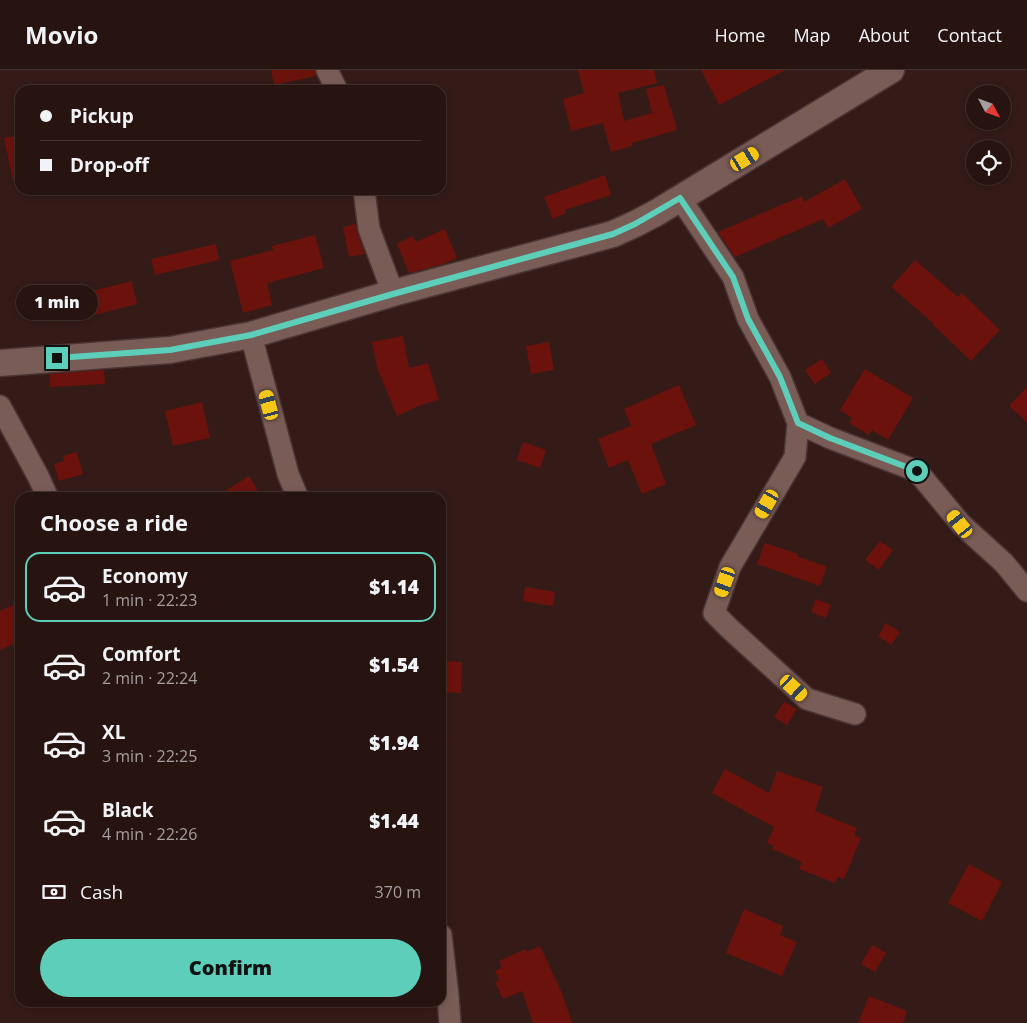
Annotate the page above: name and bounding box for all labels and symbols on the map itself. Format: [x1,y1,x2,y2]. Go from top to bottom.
north arrow [966,85,1011,130]
car [728,145,761,173]
callout: 1 min [16,286,98,320]
route end [46,347,68,369]
car [257,389,280,421]
route start [906,460,928,482]
car [753,487,780,521]
car [944,508,975,540]
car [713,565,736,599]
car [777,672,810,704]

